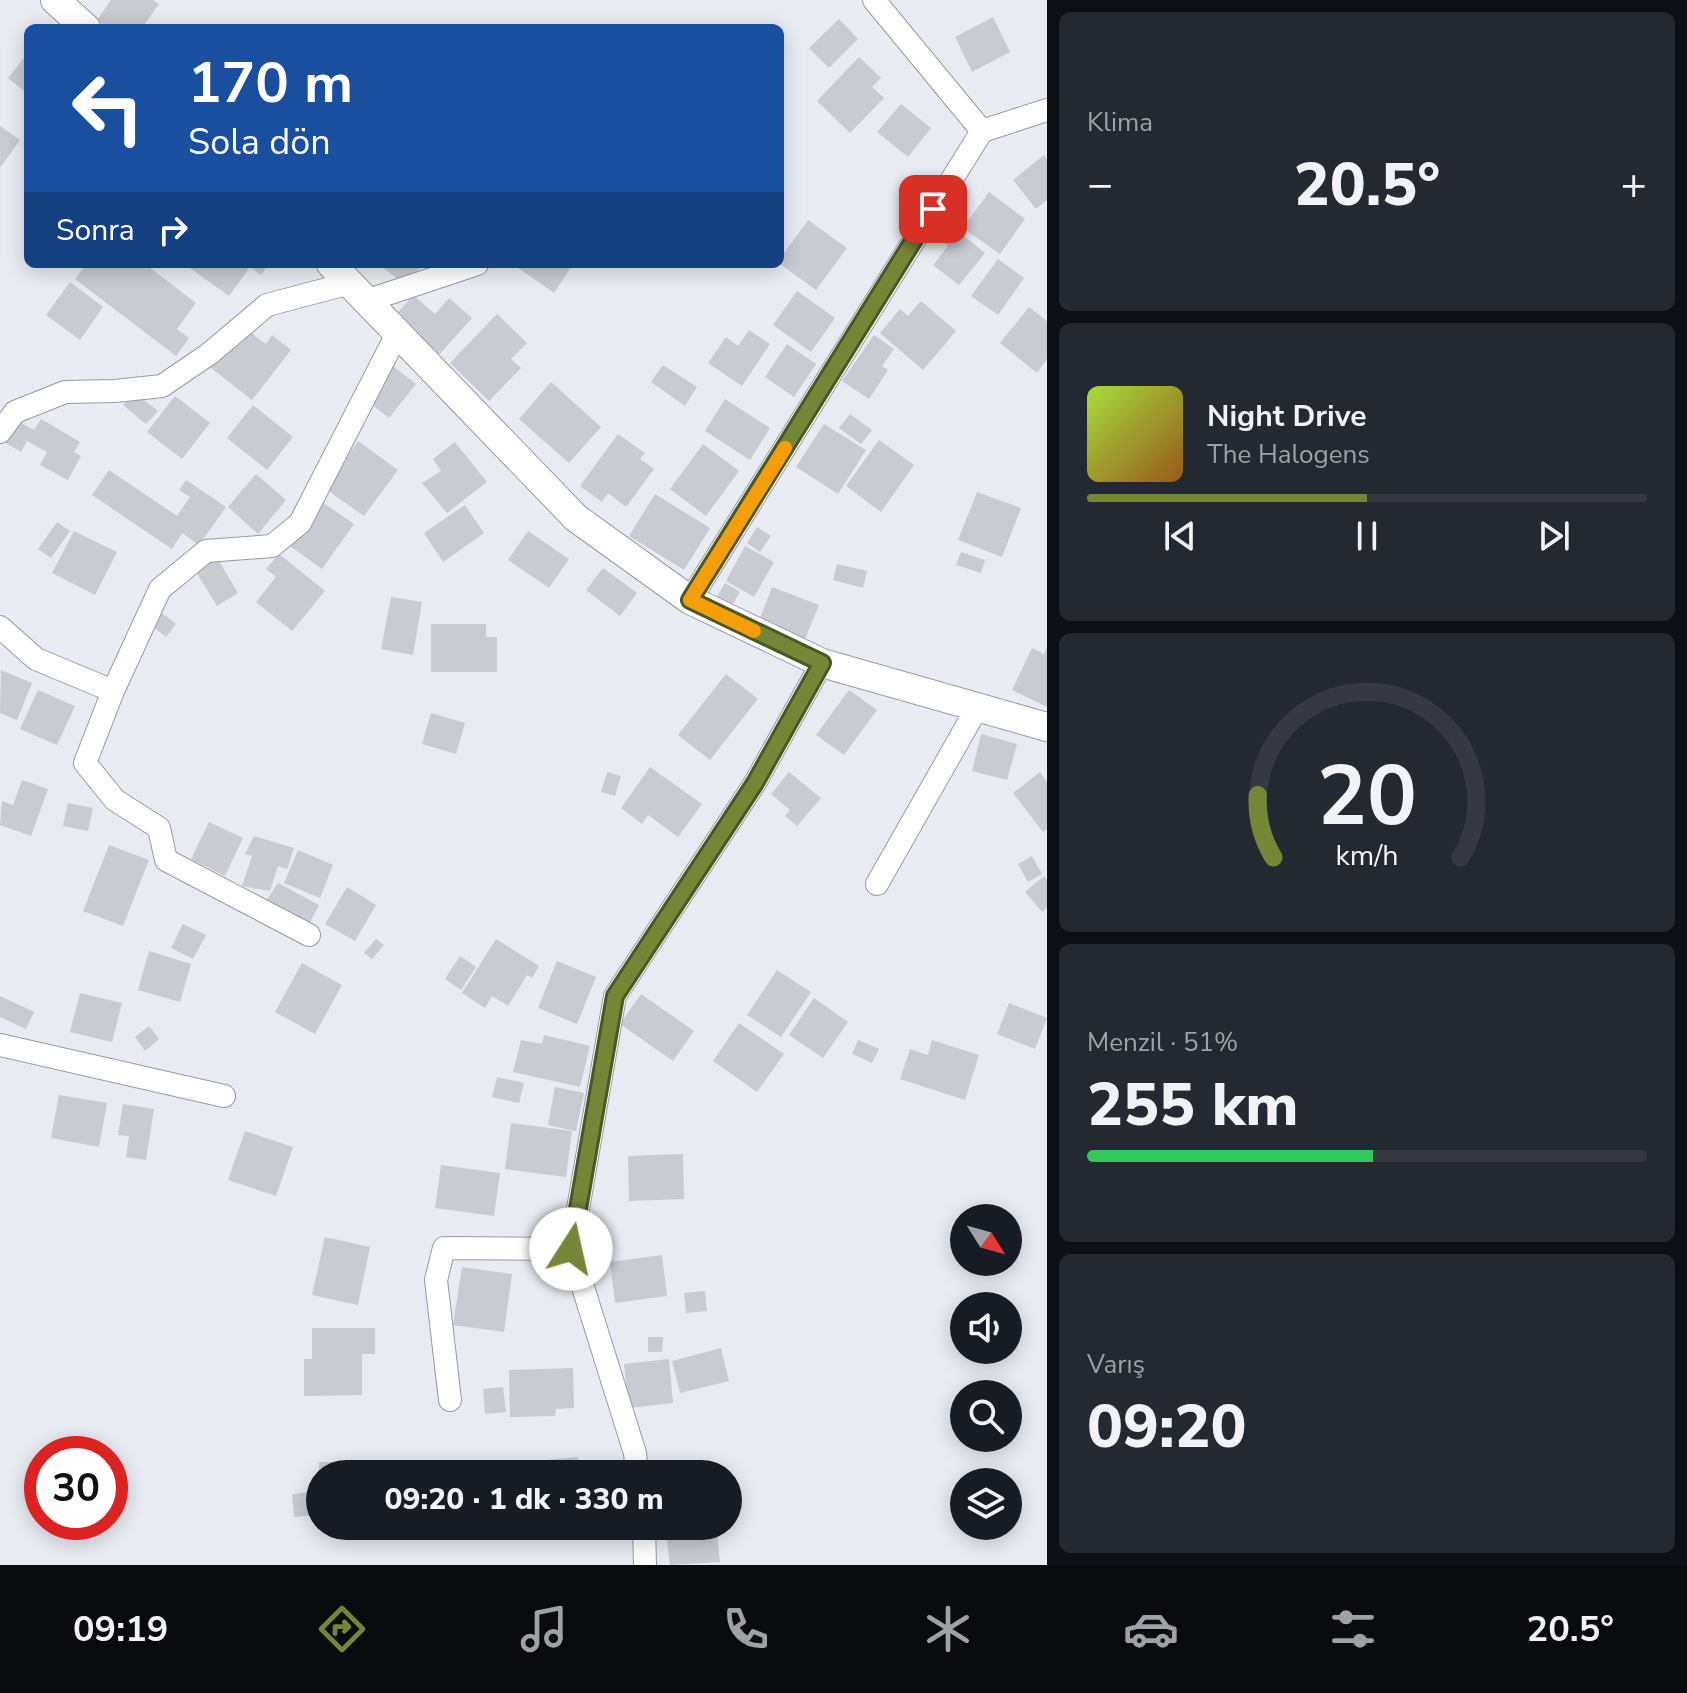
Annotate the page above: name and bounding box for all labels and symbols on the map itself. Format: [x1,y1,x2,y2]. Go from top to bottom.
pin [899,175,967,243]
north arrow [950,1204,1022,1276]
position arrow [529,1207,613,1291]
speed limit sign: 30 [24,1436,128,1540]

